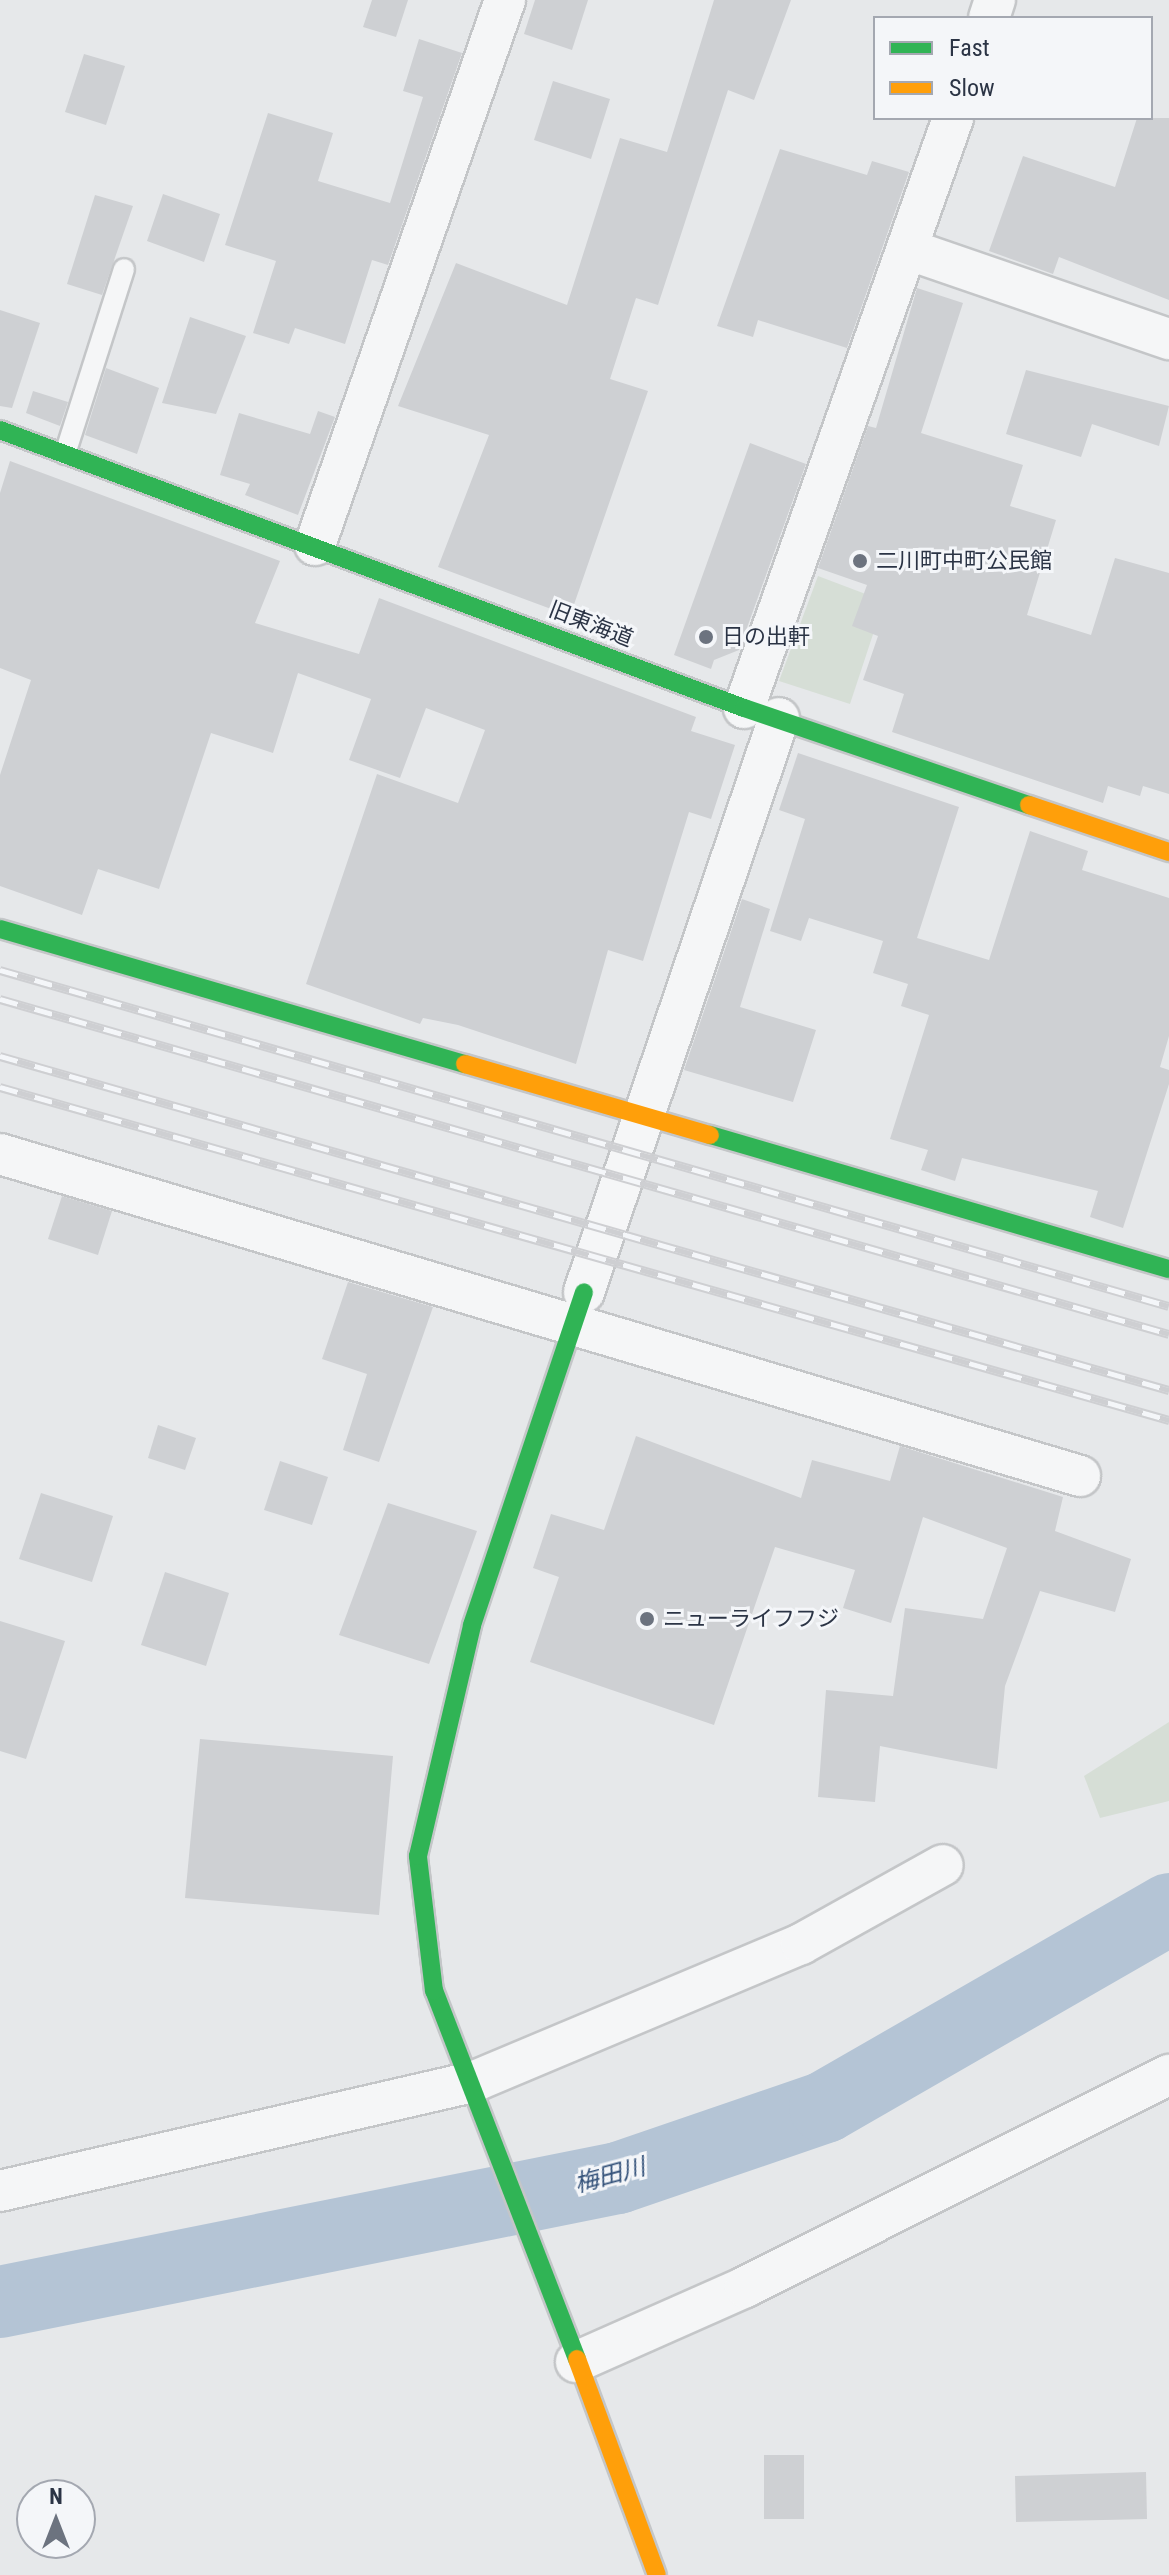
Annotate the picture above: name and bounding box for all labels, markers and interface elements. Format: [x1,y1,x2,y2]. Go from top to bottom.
legend [873,16,1153,120]
text: Fast [949,34,990,62]
text: Slow [949,74,995,102]
place label: 二川町中町公民館 [876,548,1052,574]
marker: 二川町中町公民館 [851,552,869,570]
street label: 旧東海道 [545,596,637,652]
place label: 日の出軒 [722,624,810,650]
marker: 日の出軒 [697,628,715,646]
place label: ニューライフフジ [663,1606,839,1632]
marker: ニューライフフジ [638,1610,656,1628]
water label: 梅田川 [571,2153,649,2199]
north arrow [16,2479,96,2559]
text: N [49,2484,63,2509]

